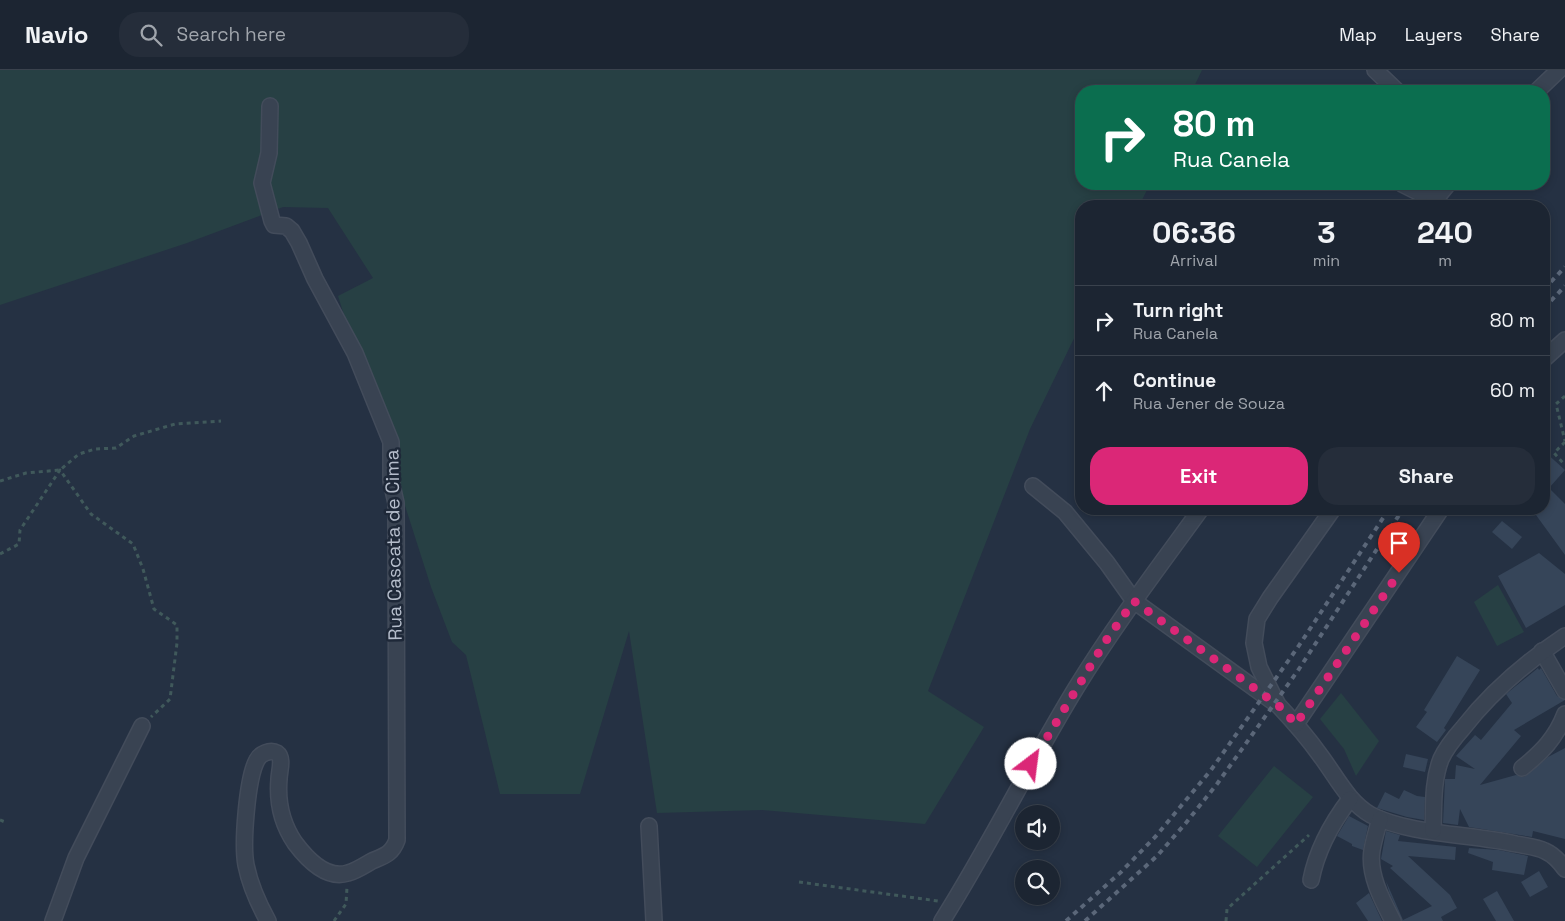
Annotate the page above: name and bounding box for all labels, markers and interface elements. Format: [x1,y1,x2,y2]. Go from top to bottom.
search box [119,12,469,57]
text: Navio [25,19,89,50]
icon: search [137,21,165,49]
text: Search here [177,22,286,47]
text: Map [1339,23,1377,46]
text: Layers [1405,23,1462,46]
text: Share [1490,23,1540,46]
text: 80 m [1173,102,1255,146]
icon: right [1090,105,1155,170]
text: Rua Canela [1173,145,1290,173]
text: 06:36 [1152,213,1236,252]
text: 3 [1317,213,1336,252]
text: 240 [1417,213,1473,252]
text: Arrival [1170,250,1218,271]
text: min [1313,250,1340,271]
text: m [1438,250,1452,271]
text: Turn right [1133,298,1223,323]
icon: right [1090,307,1118,335]
text: 80 m [1490,308,1535,333]
text: Rua Canela [1133,323,1218,344]
text: Continue [1133,368,1216,393]
icon: ahead [1090,377,1118,405]
text: 60 m [1490,378,1535,403]
text: Rua Jener de Souza [1133,393,1285,414]
button: Exit [1090,447,1308,505]
button: Share [1318,447,1535,505]
street label: Rua Cascata de Cima [379,449,408,641]
pin [1378,522,1420,573]
icon: arrive [1385,529,1413,557]
position arrow [1004,737,1056,789]
map controls [1015,805,1060,905]
button: sound [1015,805,1060,850]
button: search [1015,860,1060,905]

